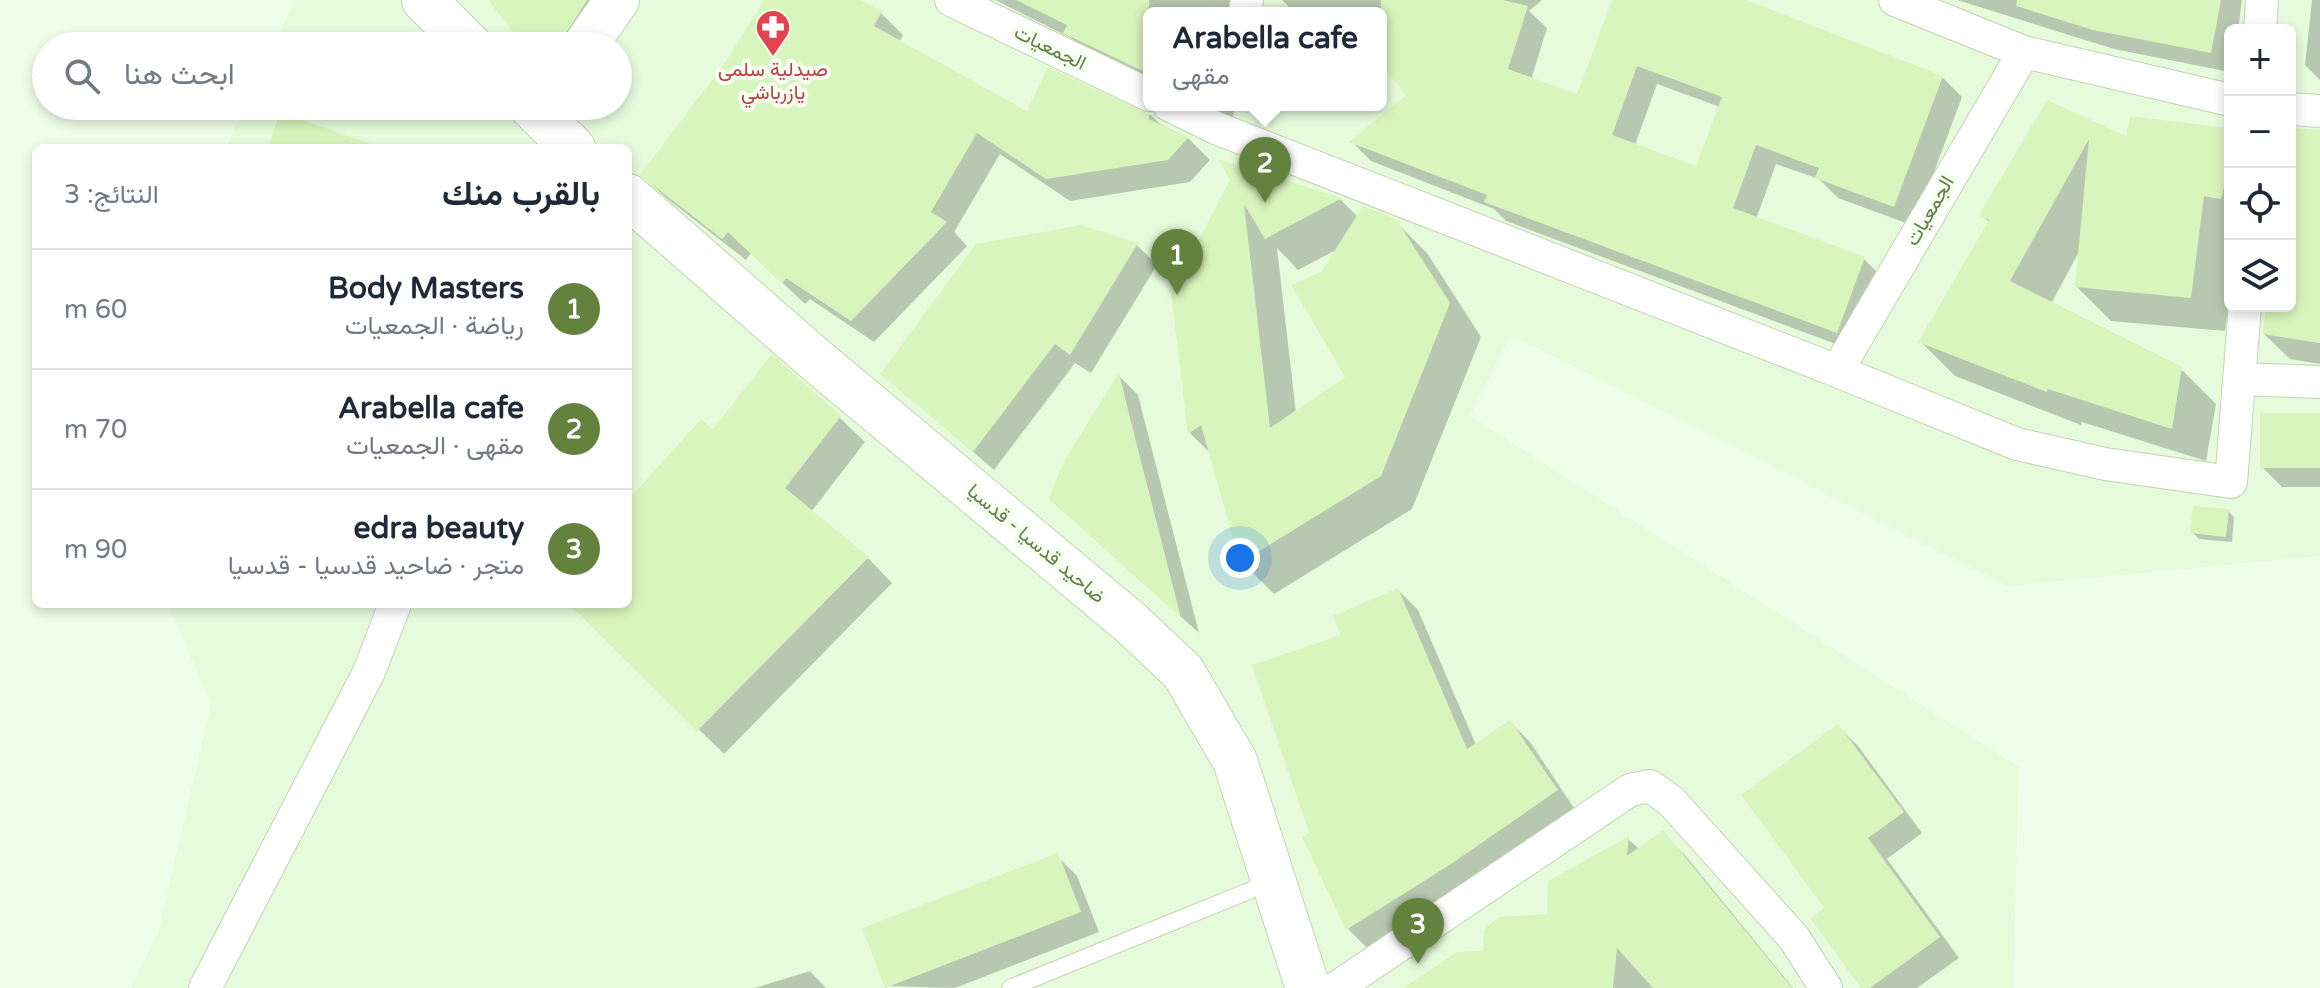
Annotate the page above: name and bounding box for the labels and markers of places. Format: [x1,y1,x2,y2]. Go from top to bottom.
pharmacy icon: صيدلية سلمى يازرباشي [754,8,792,58]
place label: صيدلية سلمى يازرباشي [718,58,828,109]
pin: 2 [1239,137,1291,203]
pin: 1 [1151,229,1203,295]
pin: 3 [1392,898,1444,964]

